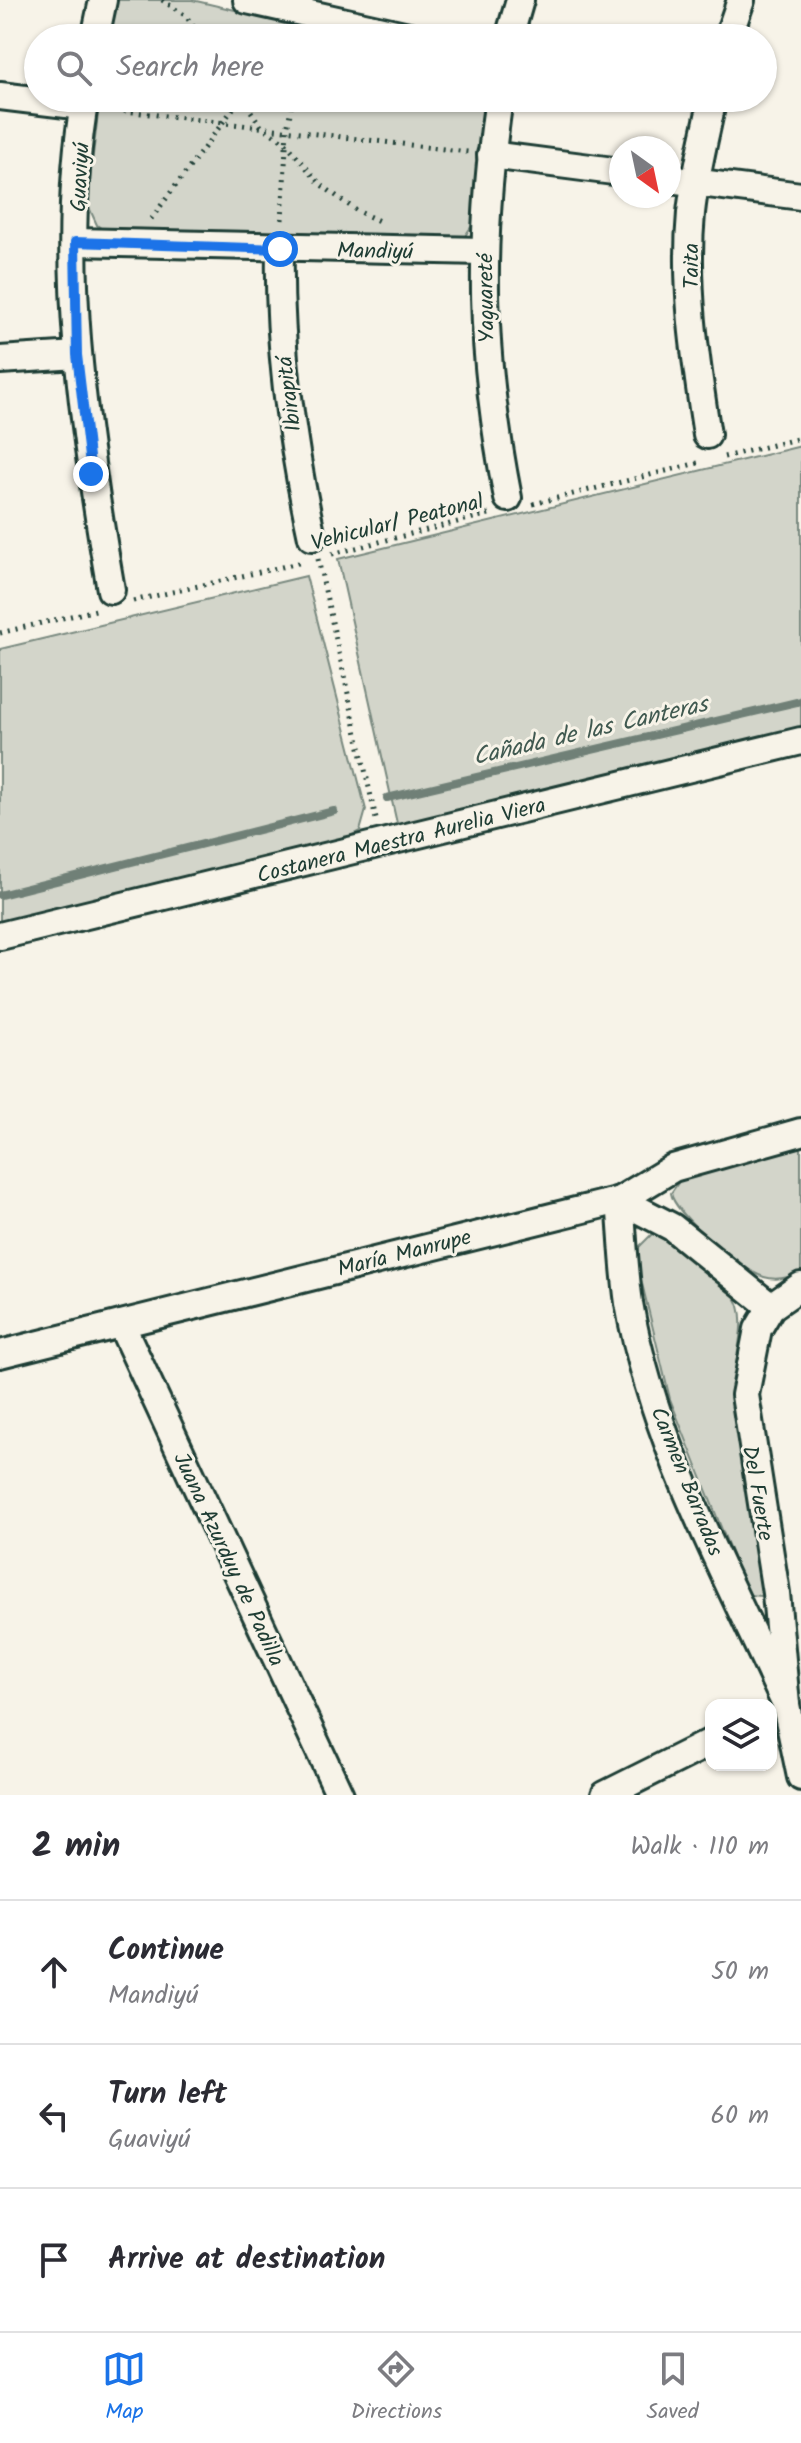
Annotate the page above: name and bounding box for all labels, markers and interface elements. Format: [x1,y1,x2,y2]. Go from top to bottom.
search box [24,24,777,112]
text: Search here [116,44,264,92]
icon: search [52,46,96,90]
north arrow [609,136,681,208]
street label: Guaviyú [62,141,101,213]
route start [262,231,298,267]
street label: Mandiyú [336,234,414,271]
street label: Taita [675,243,710,289]
street label: Yaguareté [469,251,506,343]
street label: Ibirapitá [268,351,312,433]
route end [73,456,109,492]
street label: Vehicular/ Peatonal [308,485,488,562]
water label: Cañada de las Canteras [469,685,714,777]
street label: Costanera Maestra Aurelia Viera [253,789,550,894]
street label: María Manrupe [334,1221,475,1288]
street label: Carmen Barradas [640,1402,732,1563]
street label: Del Fuerte [731,1443,782,1544]
street label: Juana Azurduy de Padilla [163,1447,293,1673]
map controls [705,1699,777,1771]
button: layers [705,1699,777,1771]
text: 2 min [32,1820,120,1874]
text: Walk · 110 m [630,1826,769,1868]
text: Continue [108,1927,224,1975]
icon: ahead [32,1950,76,1994]
text: 50 m [711,1951,769,1993]
text: Mandiyú [108,1975,198,2017]
text: Turn left [108,2071,227,2119]
icon: left [32,2094,76,2138]
text: 60 m [710,2095,769,2137]
text: Guaviyú [108,2119,190,2161]
text: Arrive at destination [108,2236,385,2284]
icon: arrive [32,2238,76,2282]
tab: Map [102,2347,146,2430]
tab: Directions [351,2347,442,2430]
tab: Saved [647,2347,699,2430]

